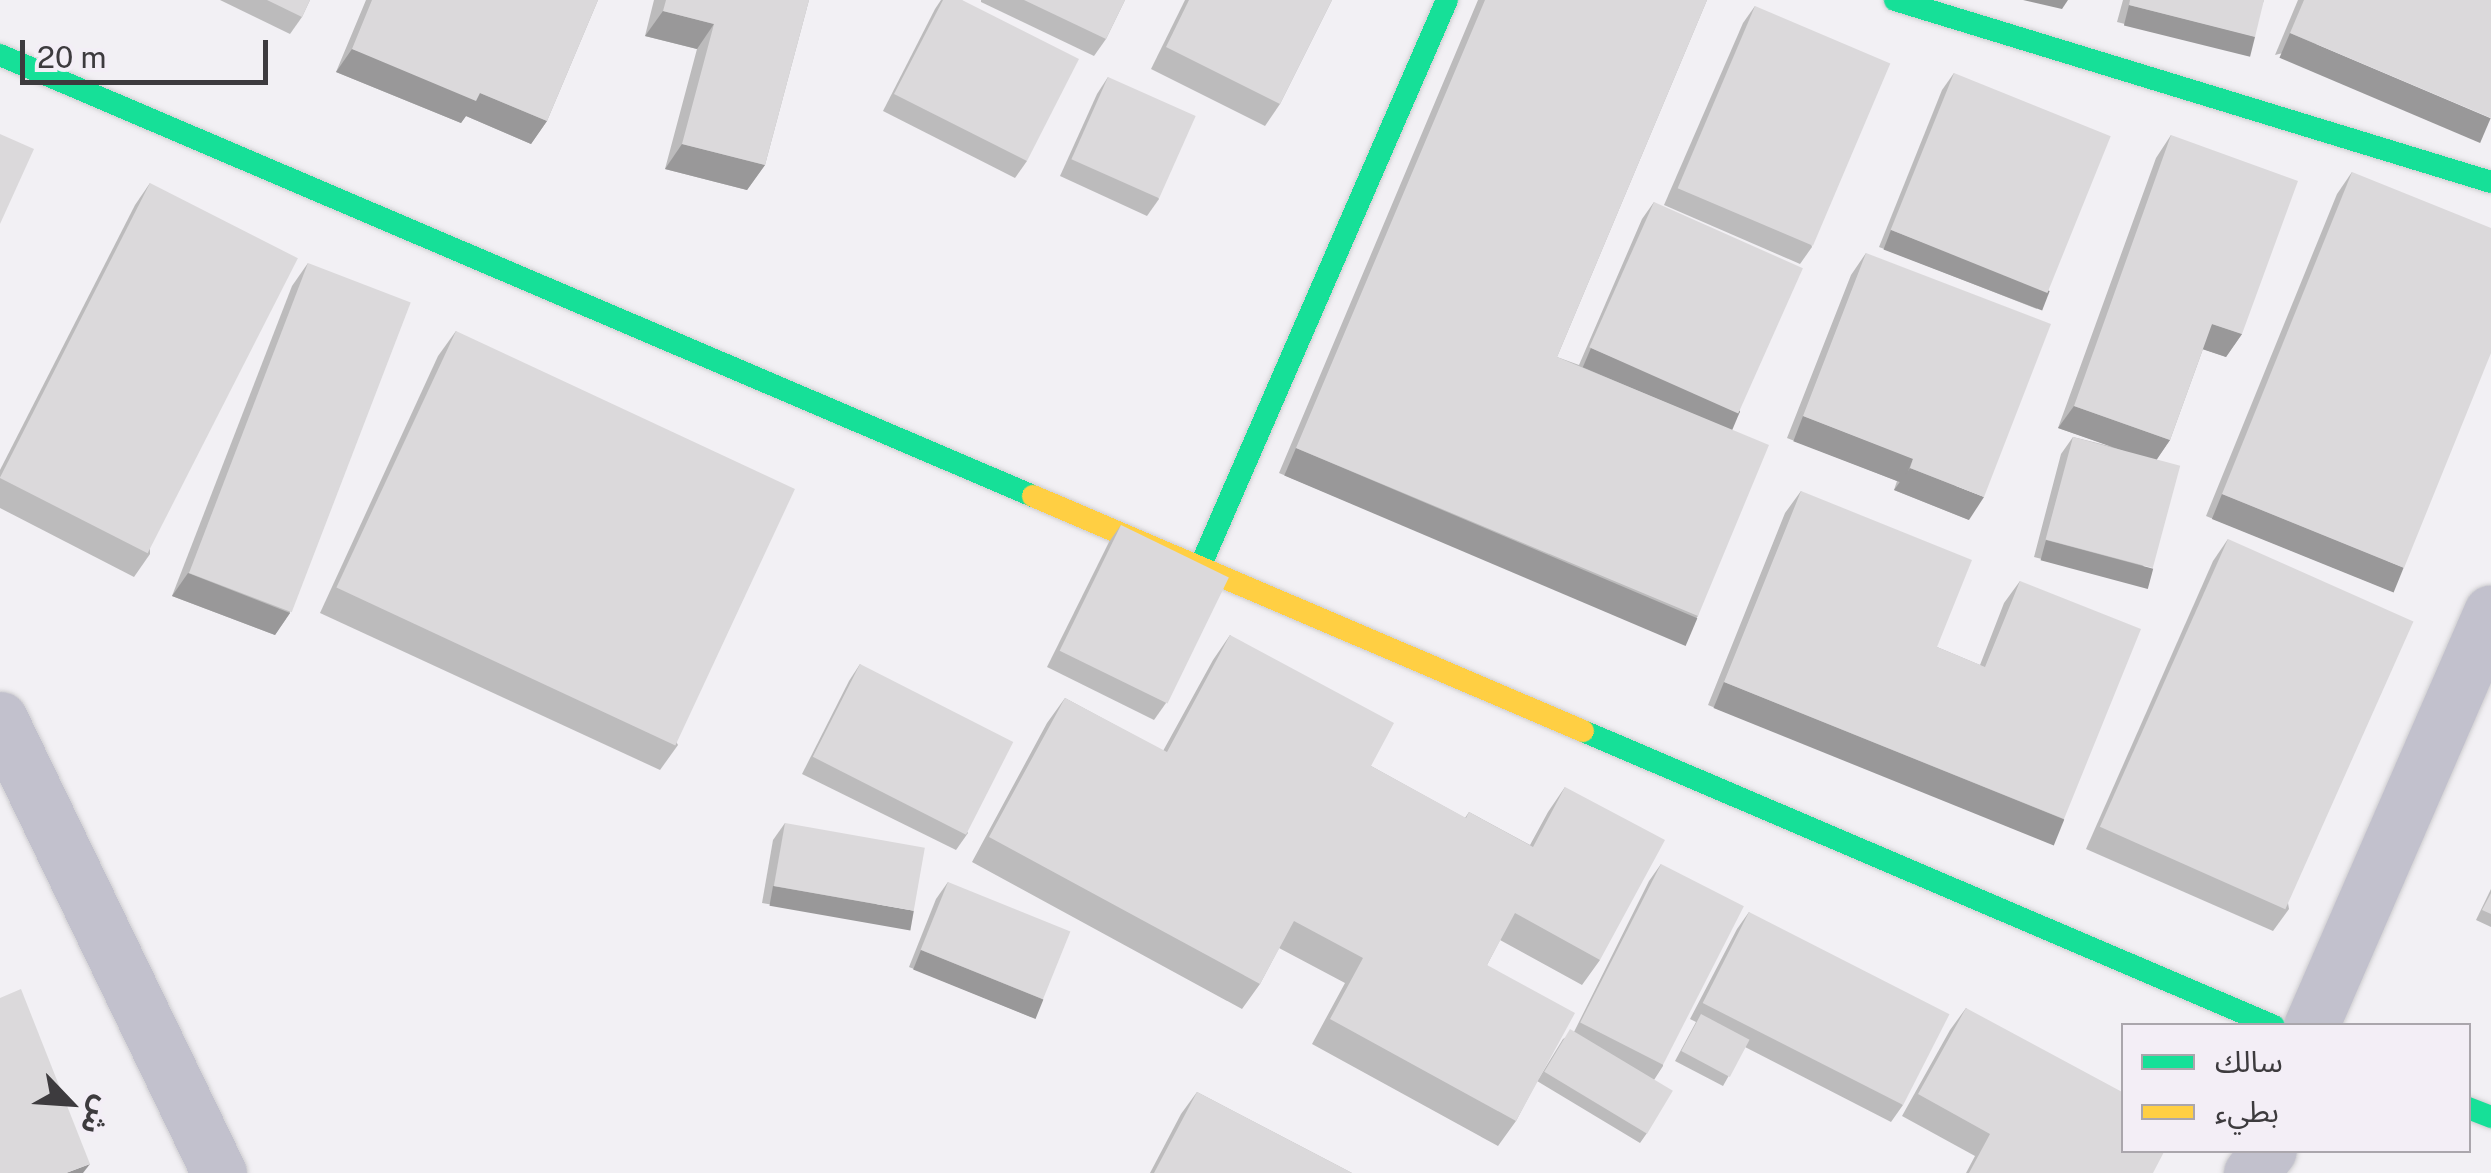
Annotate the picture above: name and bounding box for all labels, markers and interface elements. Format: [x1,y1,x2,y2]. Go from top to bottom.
scale bar [25,20,272,82]
text: 20 m [37,39,106,75]
legend [2121,1023,2471,1153]
text: سالك [2215,1043,2283,1079]
north arrow [20,1053,120,1153]
text: ش [75,1092,121,1140]
text: بطيء [2215,1093,2279,1129]

